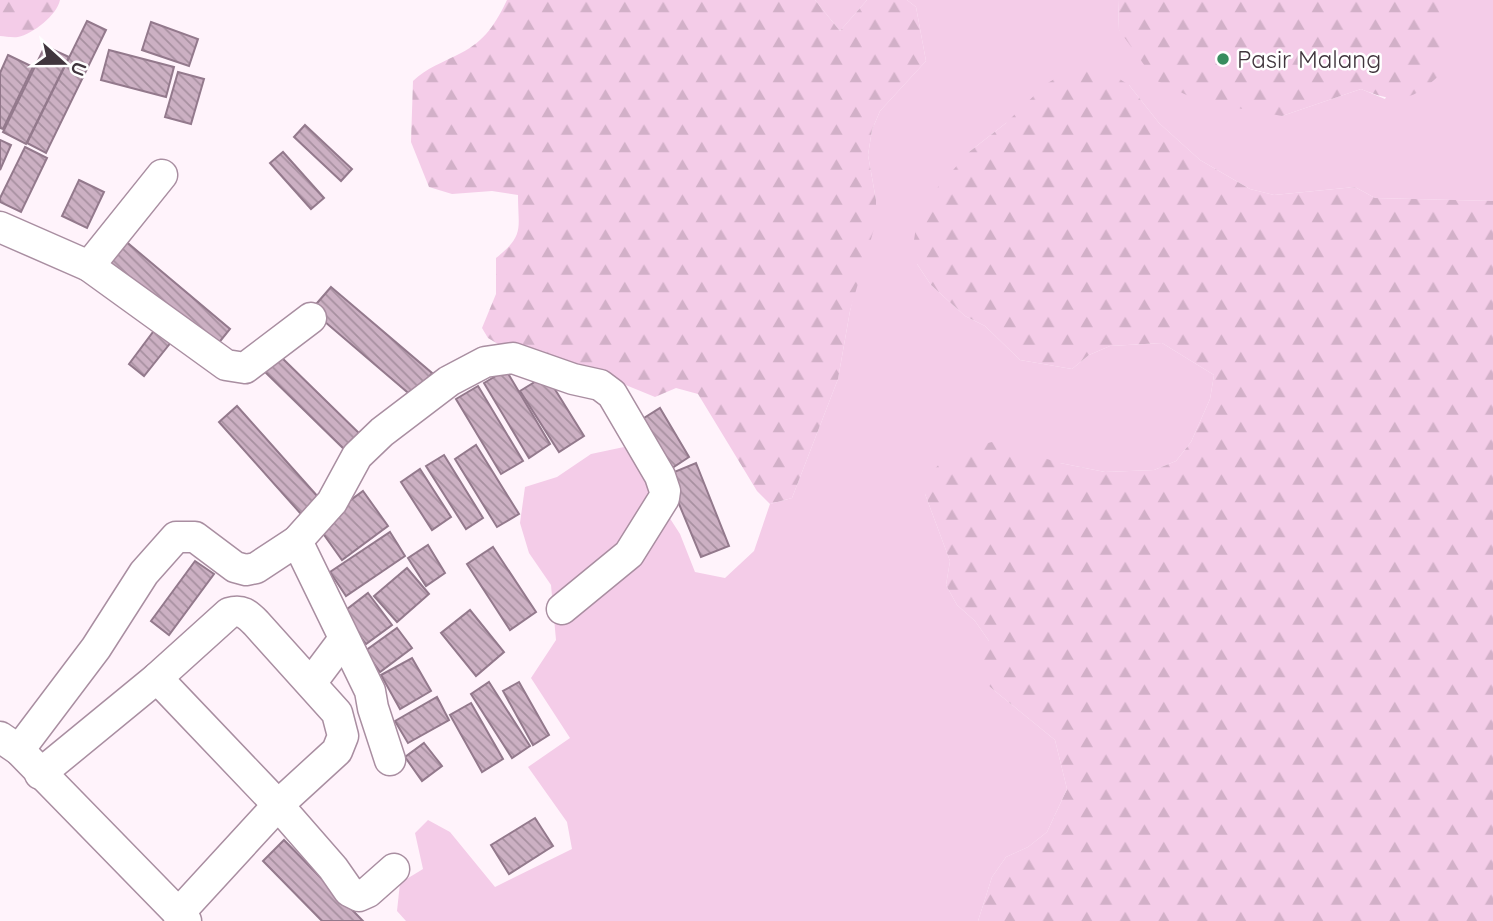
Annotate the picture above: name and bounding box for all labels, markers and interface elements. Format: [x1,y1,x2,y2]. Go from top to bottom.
north arrow [28,28,98,98]
place label: Pasir Malang [1237,44,1381,74]
marker: Pasir Malang [1215,51,1231,67]
text: U [65,59,92,80]

